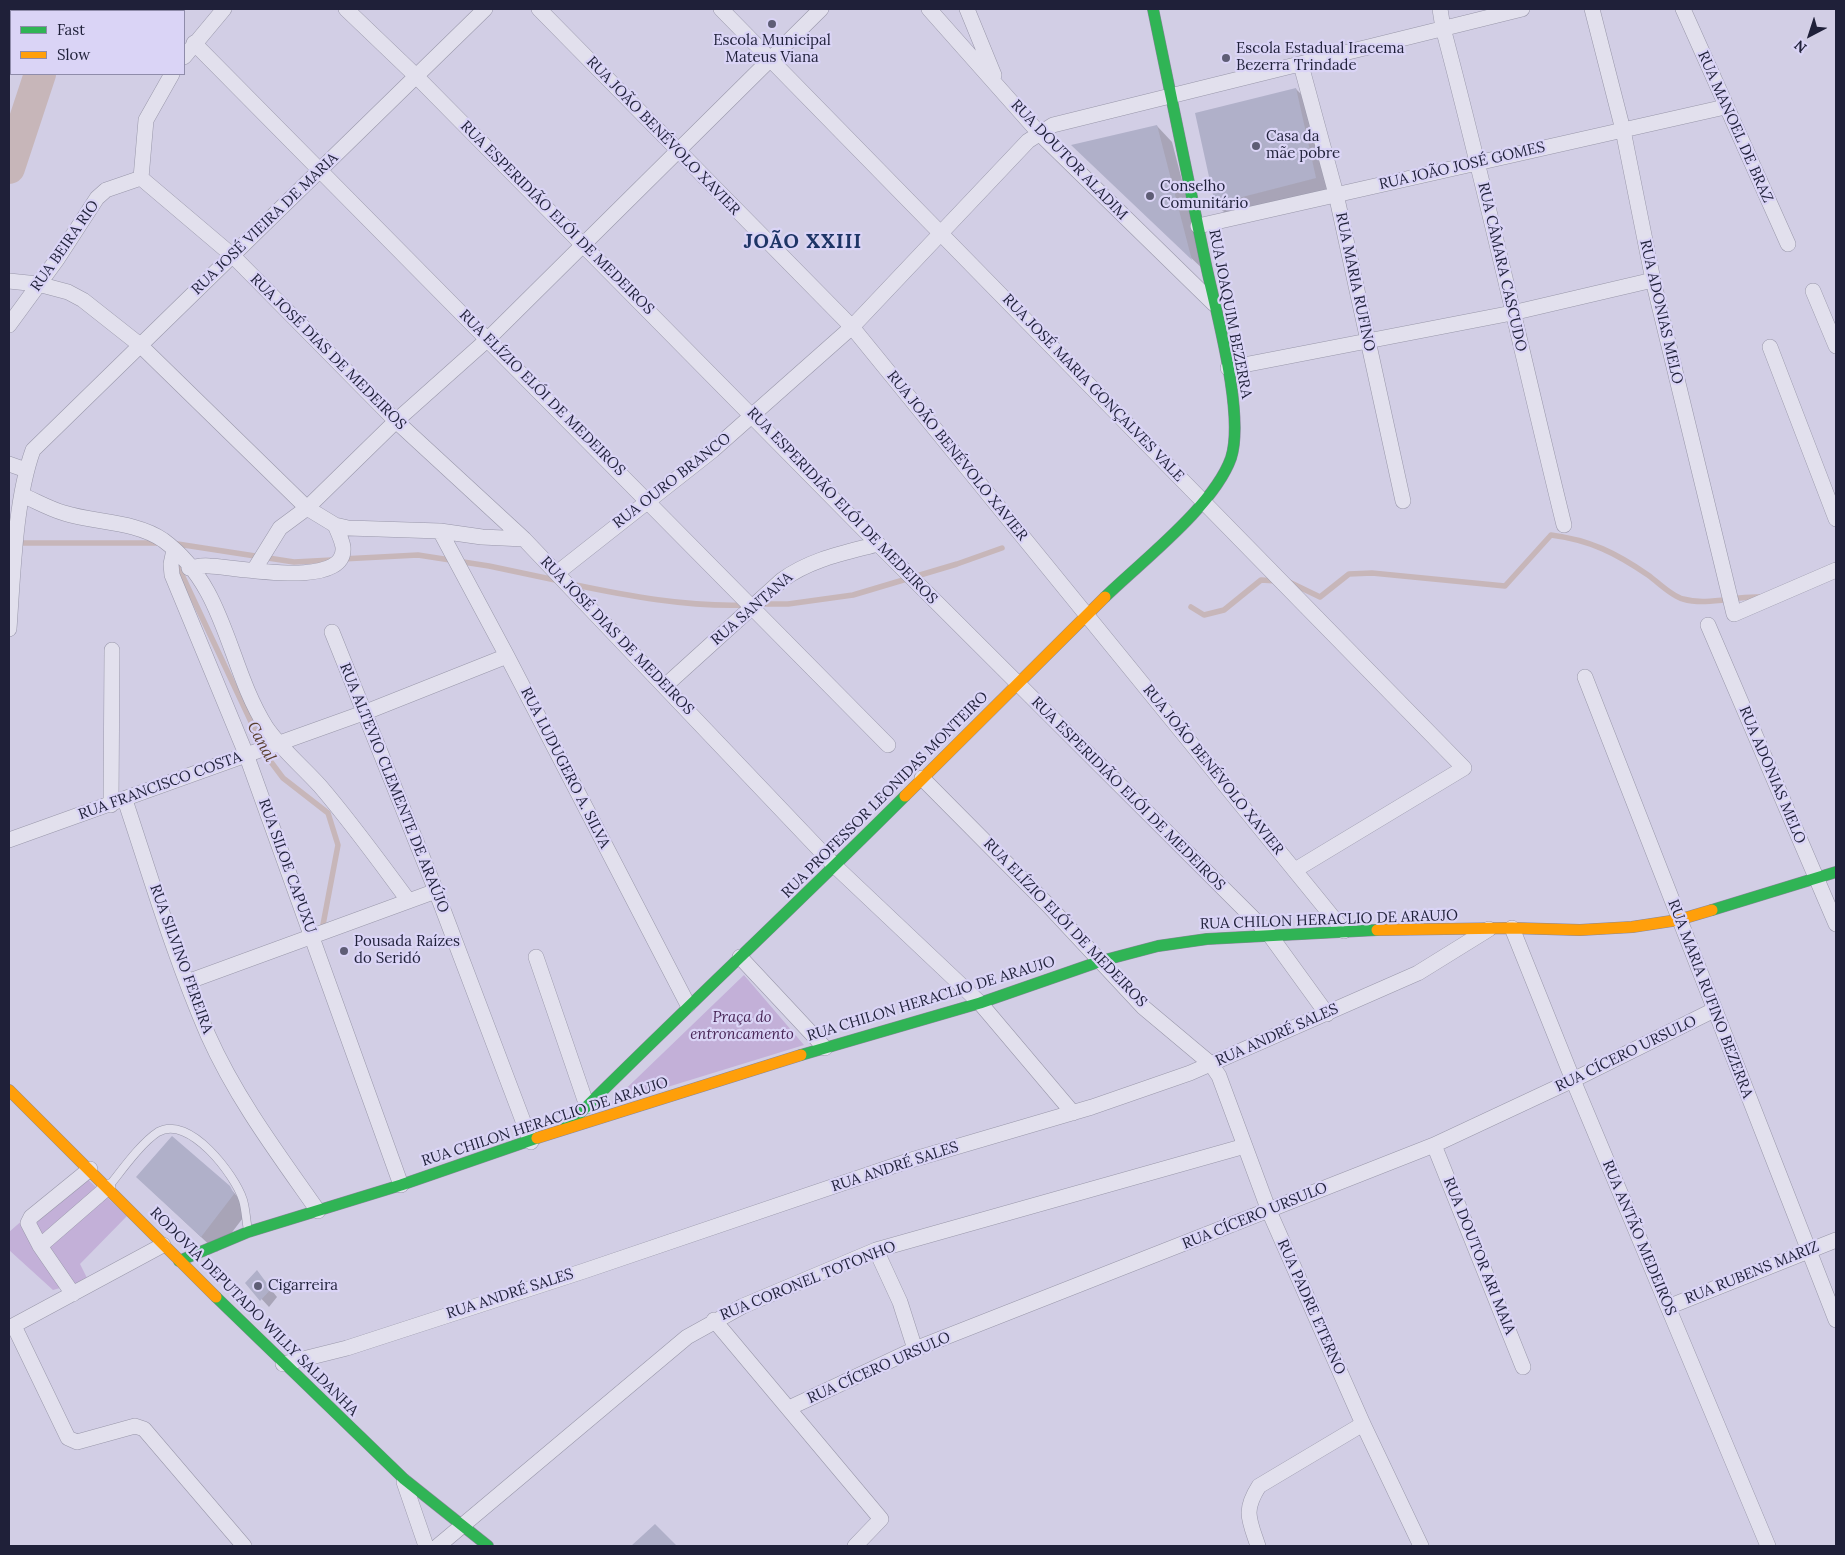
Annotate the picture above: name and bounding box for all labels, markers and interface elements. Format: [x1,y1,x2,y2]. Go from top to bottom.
legend [10,10,185,75]
north arrow [1785,10,1835,60]
marker: Escola Municipal Mateus Viana [766,18,778,30]
text: Fast [57,20,85,39]
place label: Escola Municipal Mateus Viana [713,32,831,67]
text: N [1790,36,1810,57]
place label: Escola Estadual Iracema Bezerra Trindade [1236,40,1404,75]
text: Slow [57,45,90,64]
street label: RUA MANOEL DE BRAZ [1693,48,1777,206]
marker: Escola Estadual Iracema Bezerra Trindade [1220,52,1232,64]
street label: RUA JOÃO BENÉVOLO XAVIER [582,53,744,219]
street label: RUA DOUTOR ALADIM [1007,96,1131,224]
street label: RUA ESPERIDIÃO ELÓI DE MEDEIROS [456,117,658,319]
place label: Casa da mãe pobre [1266,128,1340,163]
street label: RUA JOÃO JOSÉ GOMES [1377,138,1547,194]
marker: Casa da mãe pobre [1250,140,1262,152]
street label: RUA JOSÉ VIEIRA DE MARIA [188,149,342,299]
place label: Conselho Comunitário [1160,178,1248,213]
street label: RUA CÂMARA CASCUDO [1474,181,1530,353]
marker: Conselho Comunitário [1144,190,1156,202]
street label: RUA BEIRA RIO [27,197,103,295]
street label: RUA MARIA RUFINO [1331,211,1379,353]
street label: RUA JOAQUIM BEZERRA [1205,228,1255,400]
district label: JOÃO XXIII [742,230,864,254]
street label: RUA ADONIAS MELO [1636,238,1686,386]
street label: RUA JOSÉ DIAS DE MEDEIROS [246,270,410,434]
street label: RUA JOSÉ MARIA GONÇALVES VALE [998,291,1188,485]
street label: RUA ELÍZIO ELÓI DE MEDEIROS [455,306,629,480]
street label: RUA JOÃO BENÉVOLO XAVIER [883,367,1031,545]
street label: RUA ESPERIDIÃO ELÓI DE MEDEIROS [743,404,941,608]
street label: RUA OURO BRANCO [610,429,734,533]
street label: RUA JOSÉ DIAS DE MEDEIROS [536,553,698,719]
street label: RUA SANTANA [707,569,797,649]
street label: RUA ALTEVIO CLEMENTE DE ARAÚJO [336,660,452,916]
street label: RUA JOÃO BENÉVOLO XAVIER [1139,681,1287,859]
street label: RUA LUDUGERO A. SILVA [517,684,613,852]
street label: RUA PROFESSOR LEONIDAS MONTEIRO [778,688,992,902]
street label: RUA ESPERIDIÃO ELÓI DE MEDEIROS [1027,693,1229,895]
street label: RUA ADONIAS MELO [1735,704,1809,846]
water label: Canal [242,719,280,765]
street label: RUA FRANCISCO COSTA [76,748,244,824]
street label: RUA SILOE CAPUXU [254,796,320,936]
street label: RUA ELÍZIO ELÓI DE MEDEIROS [979,835,1151,1011]
street label: RUA SILVINO FEREIRA [146,882,216,1036]
street label: RUA MARIA RUFINO BEZERRA [1664,897,1756,1101]
street label: RUA CHILON HERACLIO DE ARAUJO [1200,906,1458,934]
place label: Pousada Raízes do Seridó [354,933,460,968]
marker: Pousada Raízes do Seridó [338,945,350,957]
street label: RUA CHILON HERACLIO DE ARAUJO [805,953,1057,1045]
street label: RUA ANDRÉ SALES [1213,1000,1341,1070]
park label: Praça do entroncamento [690,1009,794,1044]
street label: RUA CÍCERO URSULO [1552,1012,1700,1096]
street label: RUA CHILON HERACLIO DE ARAUJO [419,1074,671,1170]
street label: RUA ANDRÉ SALES [829,1138,961,1196]
street label: RUA ANTÃO MEDEIROS [1598,1158,1680,1318]
street label: RUA DOUTOR ARI MAIA [1439,1175,1519,1337]
street label: RUA CÍCERO URSULO [1180,1179,1330,1253]
street label: RODOVIA DEPUTADO WILLY SALDANHA [146,1204,362,1420]
street label: RUA CORONEL TOTONHO [717,1237,899,1325]
street label: RUA PADRE ETERNO [1273,1237,1349,1377]
street label: RUA RUBENS MARIZ [1682,1238,1822,1308]
street label: RUA ANDRÉ SALES [444,1265,576,1323]
place label: Cigarreira [268,1277,338,1295]
marker: Cigarreira [252,1280,264,1292]
street label: RUA CÍCERO URSULO [805,1328,953,1408]

